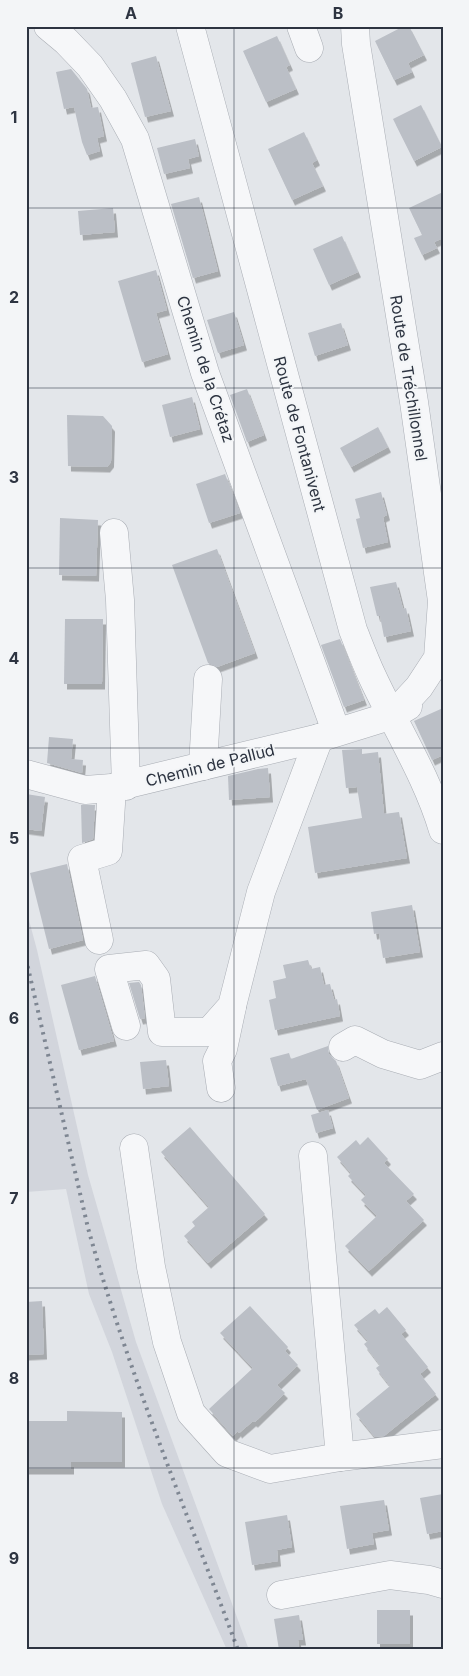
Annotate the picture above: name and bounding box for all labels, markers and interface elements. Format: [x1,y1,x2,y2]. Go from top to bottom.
text: A [125,3,137,23]
text: B [333,3,343,23]
text: 1 [11,107,17,127]
text: 2 [9,287,19,307]
street label: Chemin de la Crétaz [173,293,239,445]
street label: Route de Tréchillonnel [386,293,432,463]
street label: Route de Fontanivent [270,354,330,514]
text: 3 [9,467,19,487]
text: 4 [9,648,20,668]
street label: Chemin de Pallud [143,739,277,791]
text: 5 [9,828,19,848]
text: 6 [9,1008,19,1028]
text: 7 [9,1188,19,1208]
text: 8 [9,1368,19,1388]
text: 9 [9,1548,19,1568]

